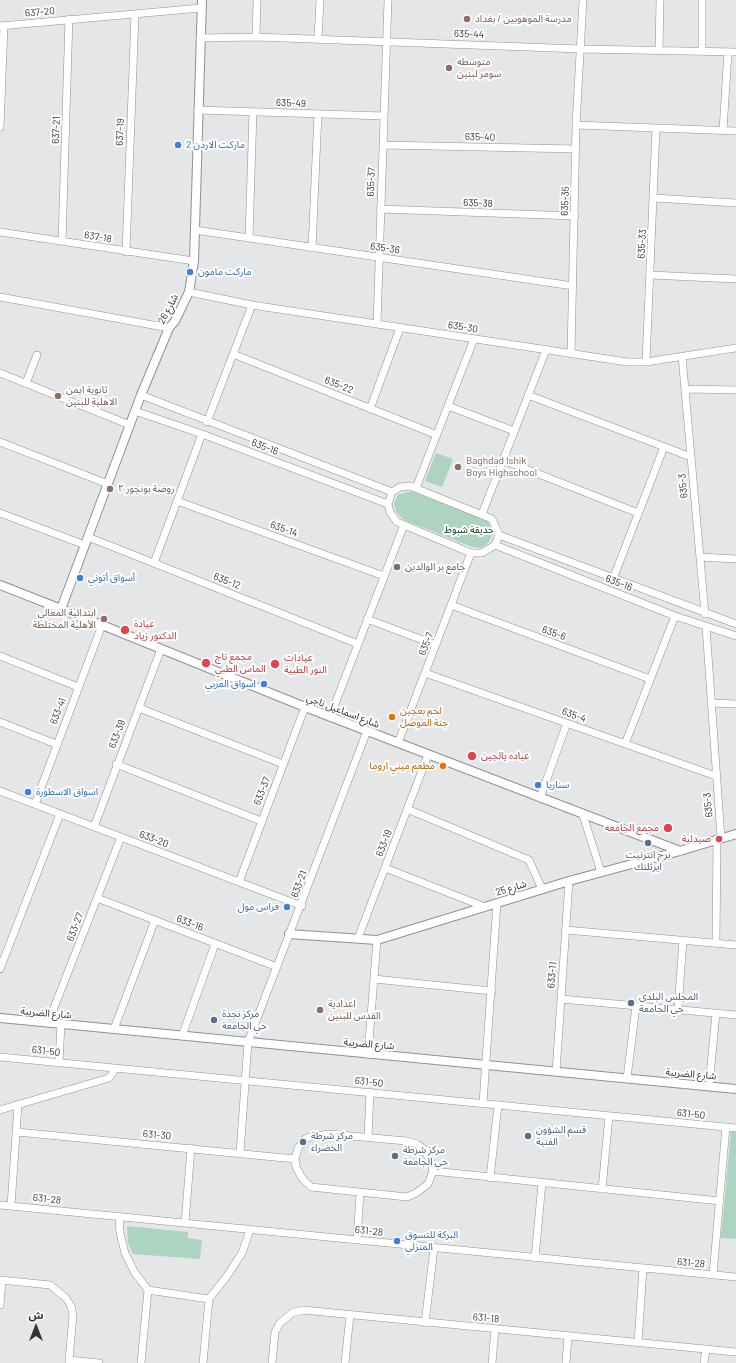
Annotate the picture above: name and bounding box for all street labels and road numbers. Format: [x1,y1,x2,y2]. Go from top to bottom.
street label: 637-20 [25,5,55,19]
street label: 635-44 [454,27,484,41]
street label: 635-49 [276,96,306,110]
street label: 637-21 [50,116,62,144]
street label: 637-19 [114,118,126,146]
street label: 635-40 [465,131,495,143]
street label: 635-37 [364,167,378,197]
street label: 635-35 [558,186,572,216]
street label: 635-38 [463,196,493,210]
street label: 637-18 [83,229,113,245]
street label: 635-33 [635,229,649,259]
street label: 635-36 [369,240,401,256]
street label: شارع 26 [155,292,181,326]
street label: 635-30 [447,319,479,335]
street label: 635-22 [323,374,355,396]
street label: 635-16 [250,436,280,458]
street label: 635-3 [676,473,690,499]
street label: 635-14 [269,519,299,539]
street label: 635-12 [212,570,242,592]
street label: 635-16 [604,572,634,594]
street label: 635-6 [540,623,568,643]
street label: 635-7 [416,631,436,657]
street label: شارع اسماعيل ناجي [305,692,381,730]
street label: 633-41 [47,696,69,726]
street label: 635-4 [560,705,588,725]
street label: 633-39 [106,718,128,750]
street label: 633-37 [251,775,273,807]
street label: 635-3 [701,792,715,818]
street label: 633-20 [138,828,170,850]
street label: 633-19 [373,828,395,858]
street label: 633-21 [289,869,309,899]
street label: شارع 25 [494,878,528,898]
street label: 633-27 [64,911,86,943]
street label: 633-16 [175,912,205,934]
street label: 633-11 [545,961,559,989]
street label: شارع الضريبة [20,1005,72,1021]
street label: شارع الضريبة [343,1036,395,1052]
street label: 631-50 [31,1044,61,1058]
street label: شارع الضريبة [665,1066,717,1082]
street label: 631-50 [354,1075,384,1089]
street label: 631-50 [676,1107,706,1121]
street label: 631-30 [142,1128,172,1142]
street label: 631-28 [32,1192,62,1206]
street label: 631-28 [354,1224,384,1238]
street label: 631-28 [676,1256,706,1270]
street label: 631-18 [472,1311,500,1325]

